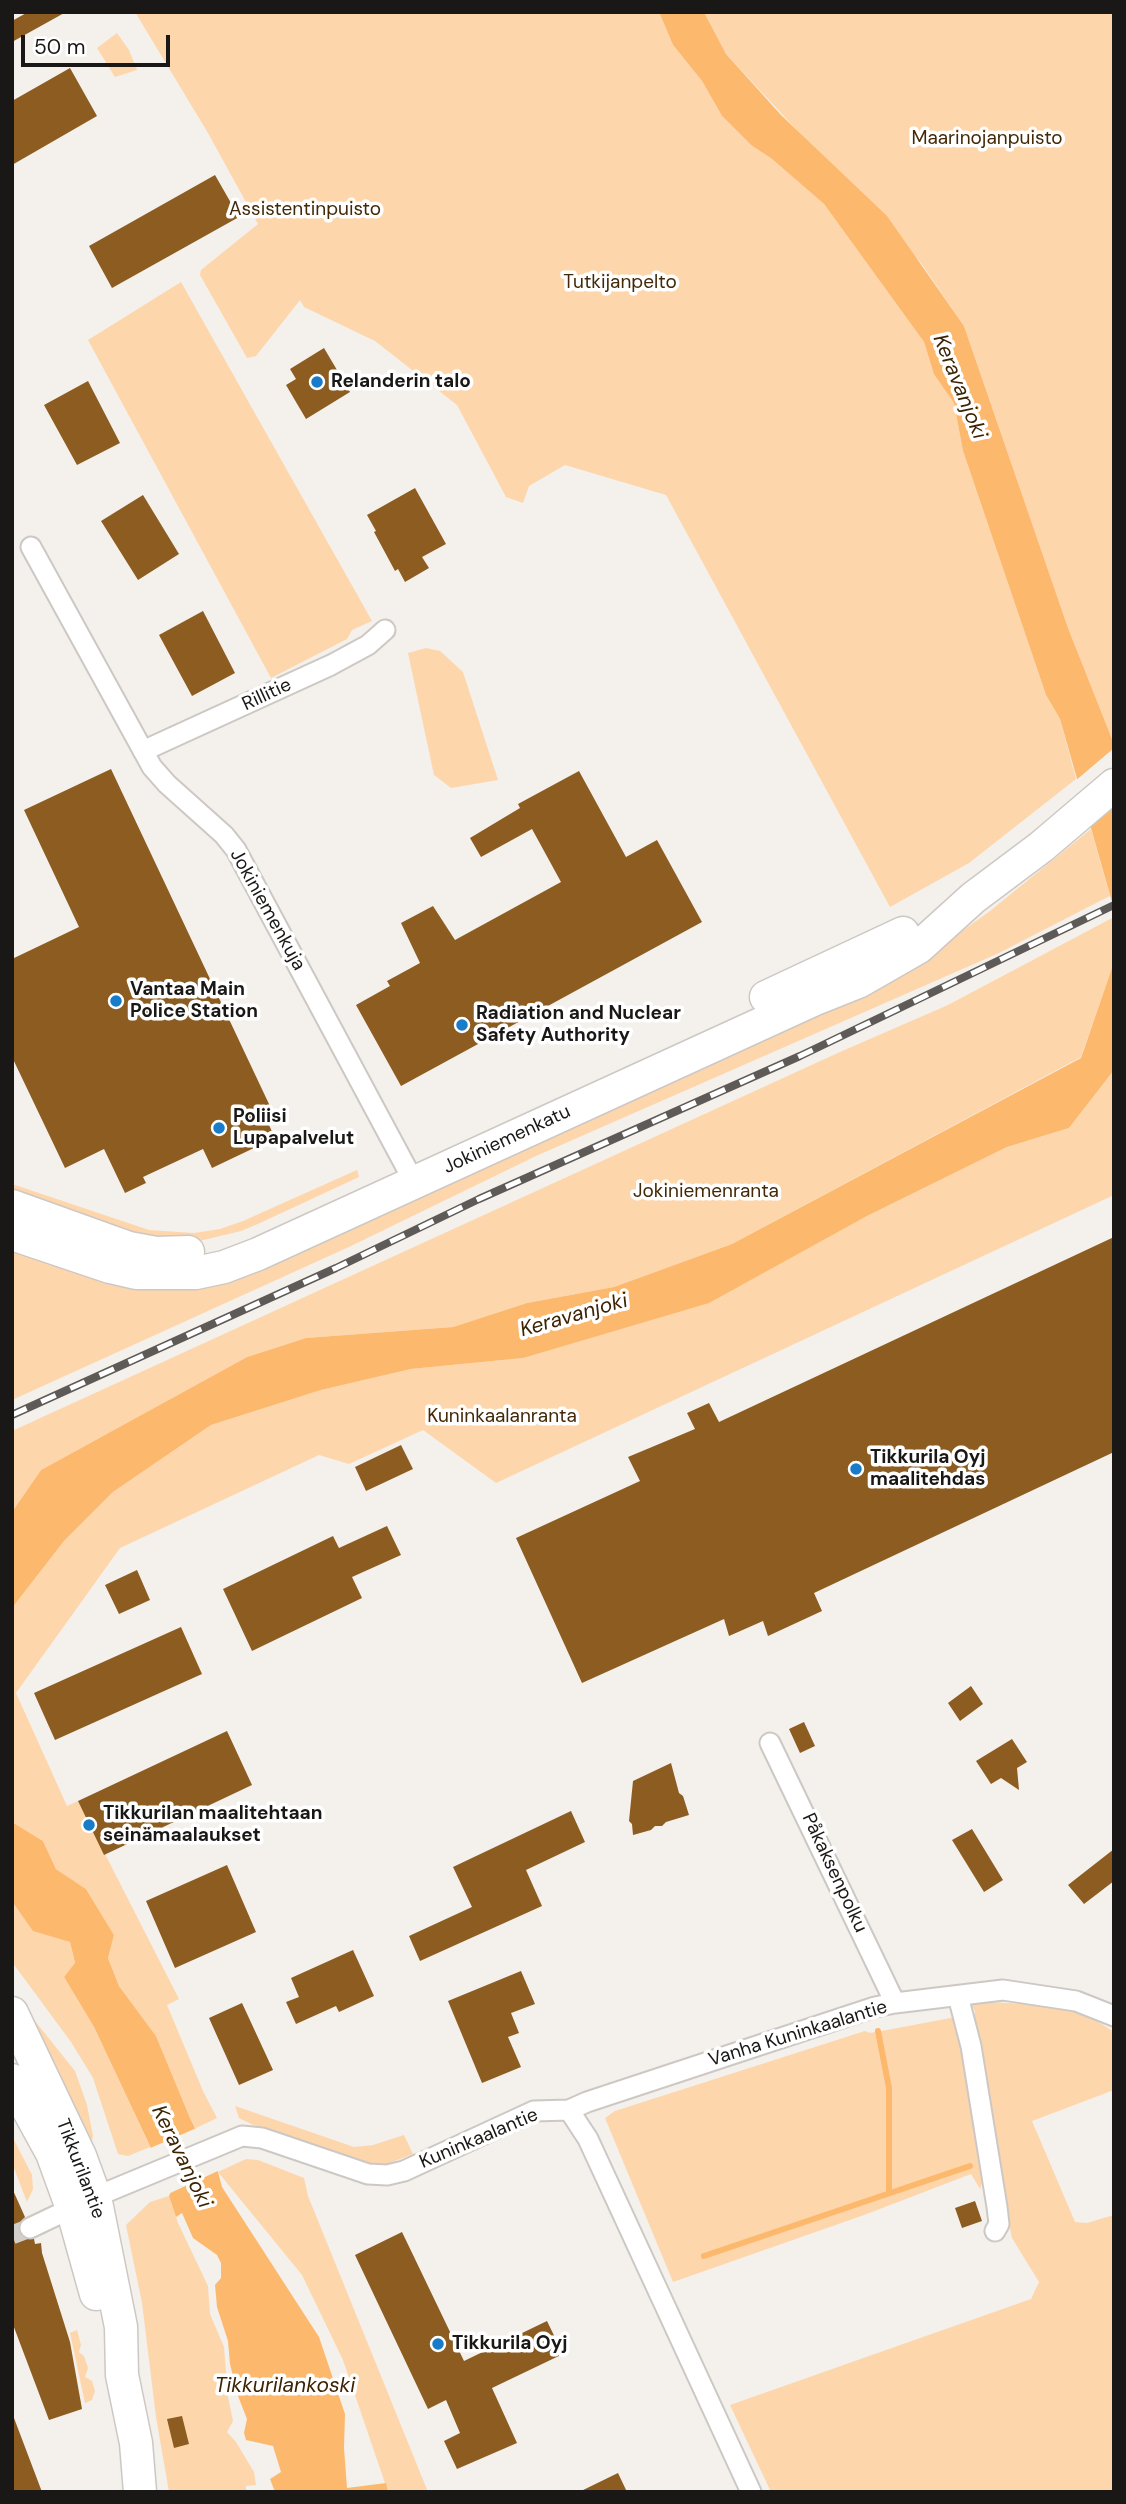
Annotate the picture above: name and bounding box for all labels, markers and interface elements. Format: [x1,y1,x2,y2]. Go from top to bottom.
scale bar [24,21,173,65]
text: 50 m [34,33,85,61]
park label: Maarinojanpuisto [911,128,1063,150]
park label: Assistentinpuisto [229,199,381,221]
park label: Tutkijanpelto [563,272,677,294]
water label: Keravanjoki [927,331,991,443]
place label: Relanderin talo [331,371,471,393]
marker: Relanderin talo [309,374,325,390]
street label: Rillitie [239,674,295,716]
street label: Jokiniemenkuja [224,845,310,975]
place label: Vantaa Main Police Station [130,979,258,1023]
marker: Vantaa Main Police Station [108,993,124,1009]
place label: Radiation and Nuclear Safety Authority [476,1003,681,1047]
marker: Radiation and Nuclear Safety Authority [454,1017,470,1033]
street label: Jokiniemenkatu [440,1101,574,1179]
place label: Poliisi Lupapalvelut [233,1106,354,1150]
marker: Poliisi Lupapalvelut [211,1120,227,1136]
park label: Jokiniemenranta [633,1181,779,1203]
water label: Keravanjoki [517,1289,631,1343]
park label: Kuninkaalanranta [427,1406,577,1428]
place label: Tikkurila Oyj maalitehdas [870,1447,985,1491]
marker: Tikkurila Oyj maalitehdas [848,1461,864,1477]
place label: Tikkurilan maalitehtaan seinämaalaukset [103,1803,322,1847]
street label: Påkaksenpolku [796,1810,872,1936]
marker: Tikkurilan maalitehtaan seinämaalaukset [81,1817,97,1833]
street label: Vanha Kuninkaalantie [706,1996,890,2072]
water label: Keravanjoki [145,2102,217,2212]
street label: Kuninkaalantie [416,2104,542,2174]
street label: Tikkurilantie [51,2116,109,2222]
place label: Tikkurila Oyj [452,2333,567,2355]
marker: Tikkurila Oyj [430,2336,446,2352]
water label: Tikkurilankoski [215,2373,355,2399]

